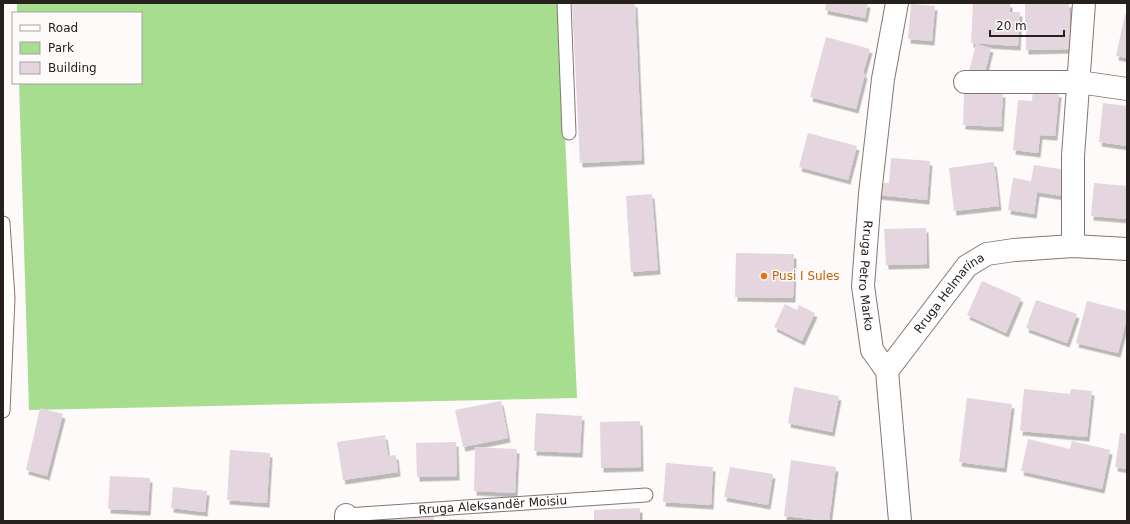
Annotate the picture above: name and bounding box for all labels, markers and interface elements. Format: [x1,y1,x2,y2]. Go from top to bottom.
legend [12,12,142,84]
scale bar [990,12,1064,38]
text: 20 m [996,19,1027,33]
text: Road [48,21,78,35]
text: Park [48,41,74,55]
text: Building [48,61,97,75]
street label: Rruga Petro Marko [856,220,876,332]
street label: Rruga Helmarina [911,250,987,336]
place label: Pusi I Sules [772,269,840,283]
marker: Pusi I Sules [759,271,769,281]
street label: Rruga Aleksandër Moisiu [418,493,567,517]

